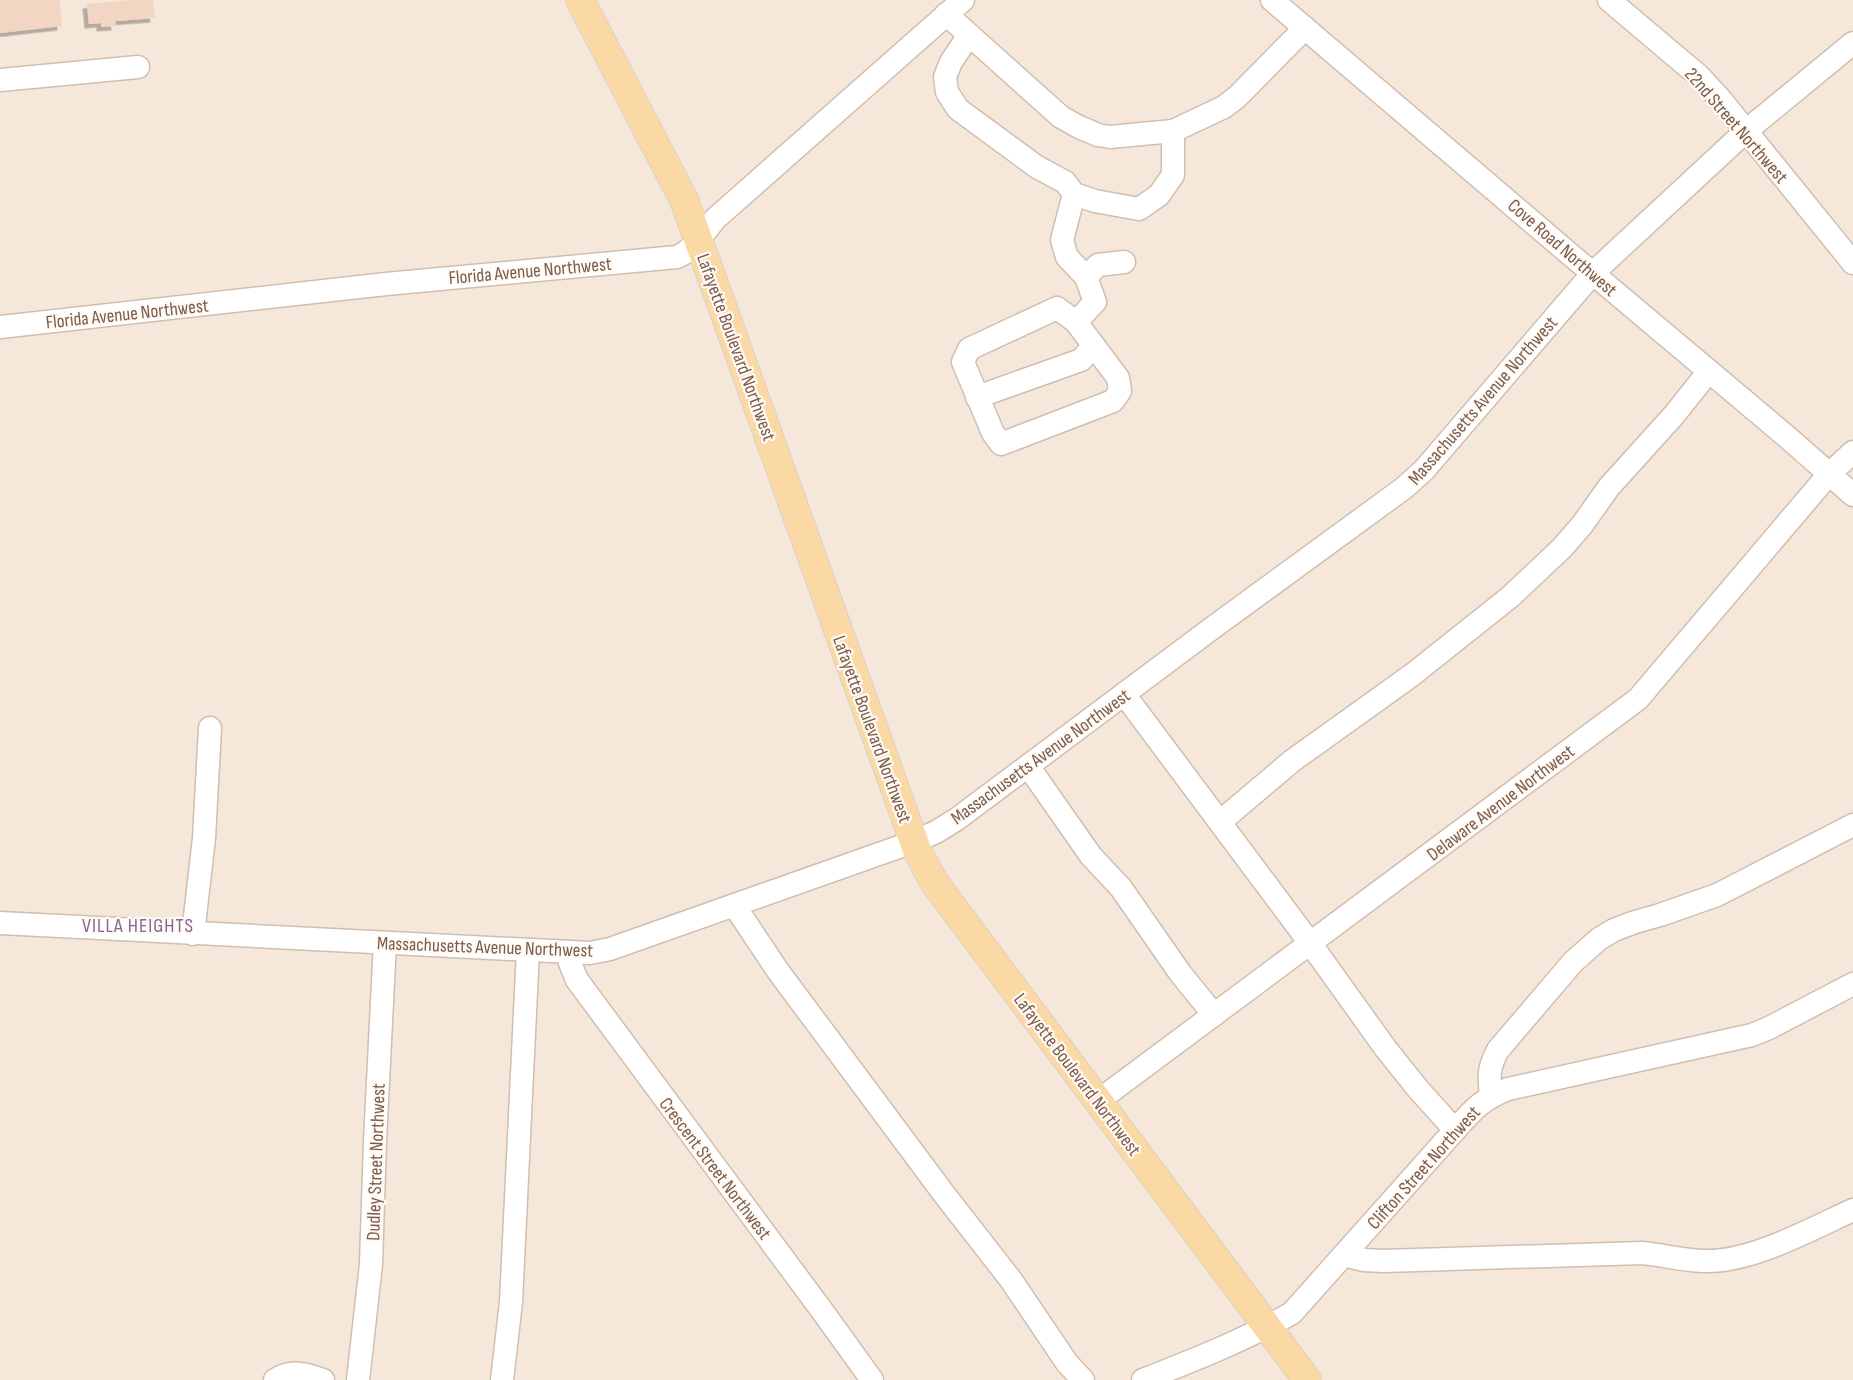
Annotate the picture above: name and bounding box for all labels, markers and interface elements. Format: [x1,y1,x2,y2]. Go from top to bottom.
street label: 22nd Street Northwest [1679,63,1793,189]
street label: Cove Road Northwest [1503,194,1622,302]
street label: Lafayette Boulevard Northwest [691,251,780,444]
street label: Florida Avenue Northwest [448,253,613,290]
street label: Florida Avenue Northwest [45,294,210,334]
street label: Massachusetts Avenue Northwest [1404,312,1563,490]
street label: Lafayette Boulevard Northwest [827,633,916,826]
street label: Massachusetts Avenue Northwest [947,684,1135,830]
street label: Delaware Avenue Northwest [1423,740,1579,866]
district label: VILLA HEIGHTS [82,914,194,938]
street label: Massachusetts Avenue Northwest [377,932,594,963]
street label: Lafayette Boulevard Northwest [1008,989,1146,1161]
street label: Dudley Street Northwest [362,1083,391,1241]
street label: Crescent Street Northwest [654,1093,776,1245]
street label: Clifton Street Northwest [1363,1101,1486,1234]

